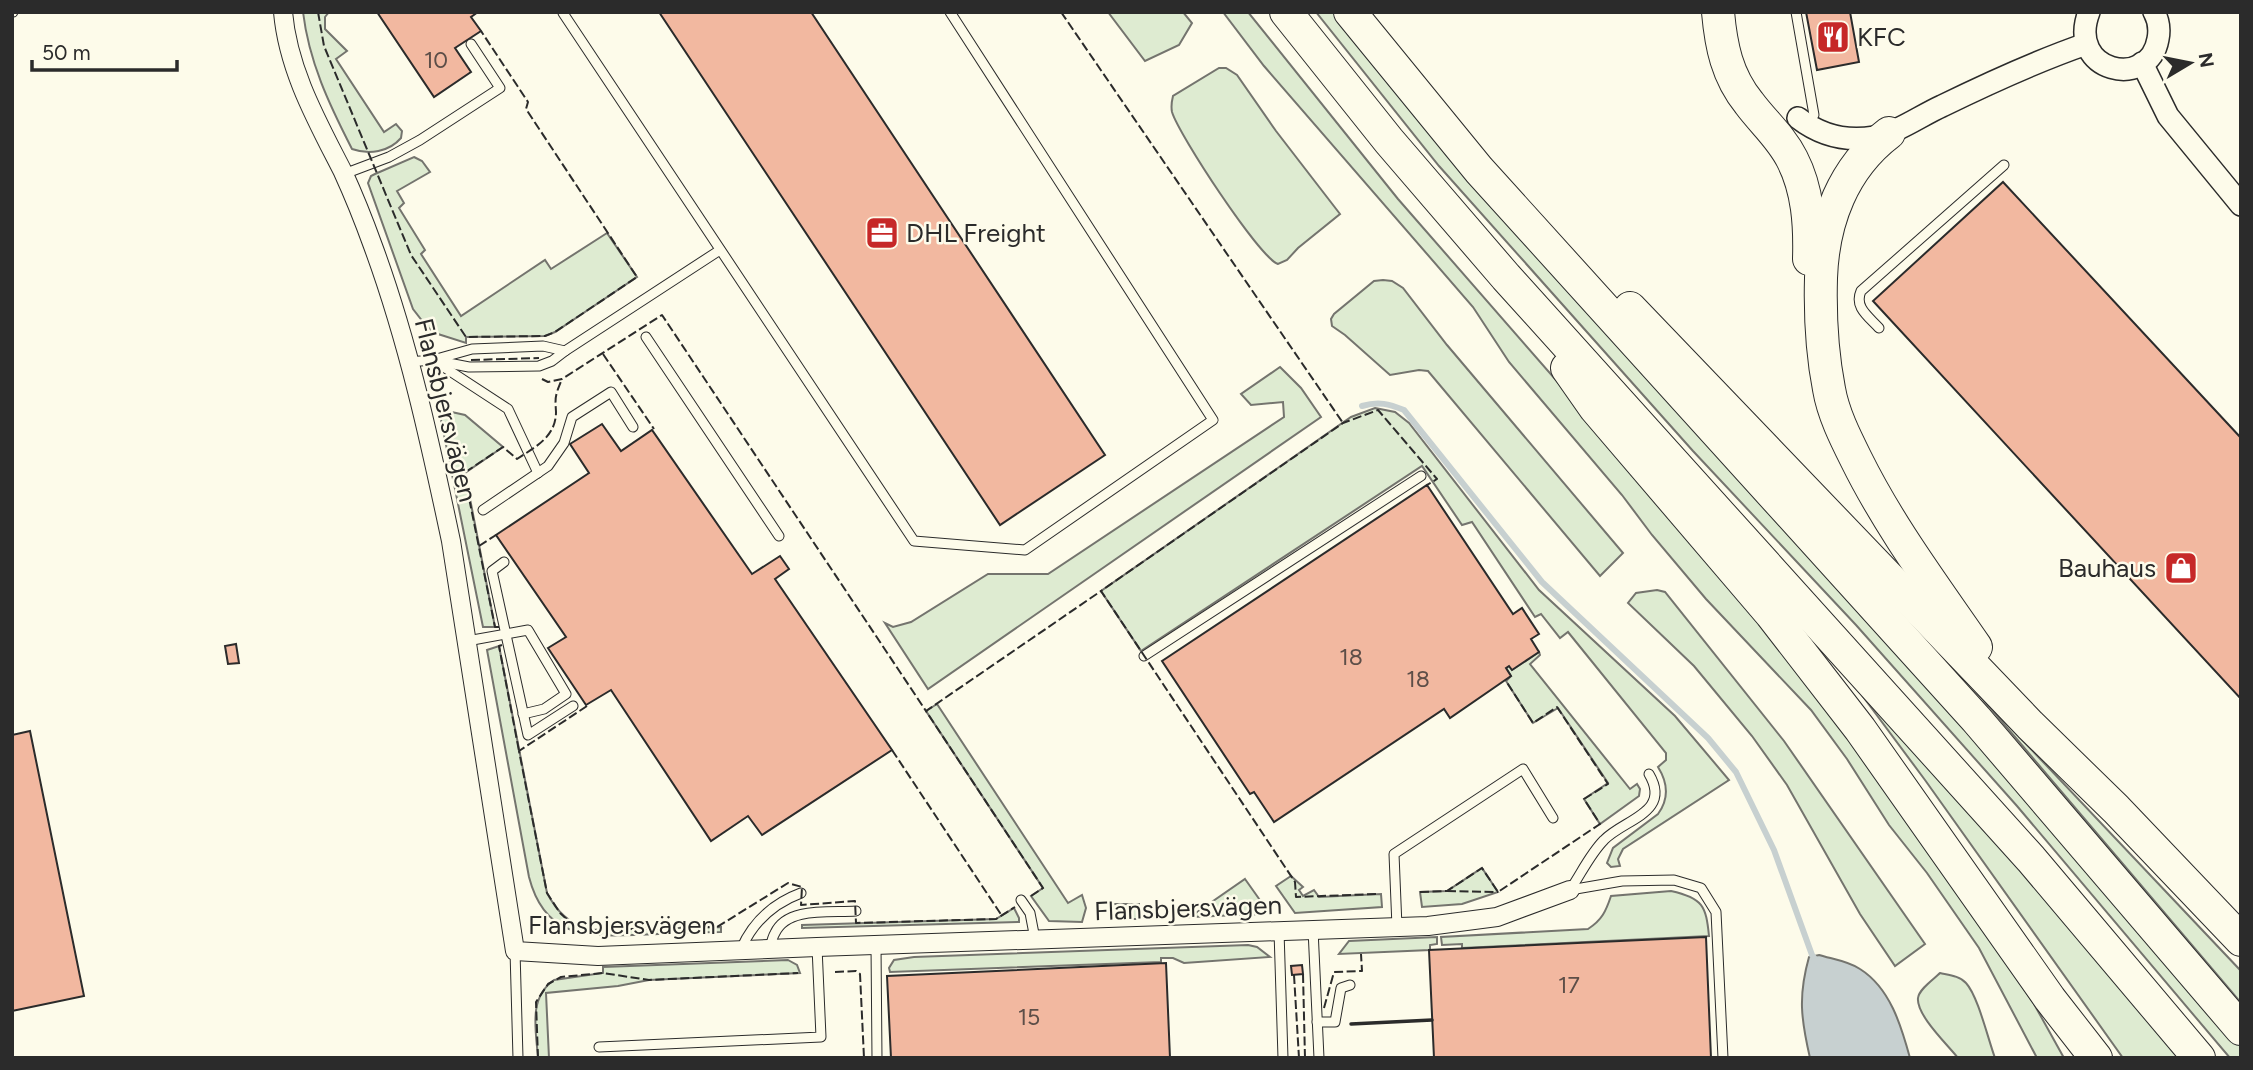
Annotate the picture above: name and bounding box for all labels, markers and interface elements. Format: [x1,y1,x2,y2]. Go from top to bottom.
restaurant icon: KFC [1814,18,1852,56]
place label: KFC [1857,21,1906,53]
scale bar [32,28,177,72]
north arrow [2155,28,2225,98]
text: 50 m [42,40,91,65]
house number: 10 [424,46,448,74]
text: N [2194,51,2219,69]
office icon: DHL Freight [863,214,901,252]
place label: DHL Freight [906,217,1046,249]
street label: Flansbjersvägen [408,315,484,505]
shop icon: Bauhaus [2162,549,2200,587]
place label: Bauhaus [2058,552,2156,584]
house number: 18 [1339,643,1363,671]
house number: 18 [1406,665,1430,693]
street label: Flansbjersvägen [1094,889,1282,927]
street label: Flansbjersvägen [528,909,716,941]
house number: 17 [1558,971,1580,999]
house number: 15 [1018,1003,1040,1031]

